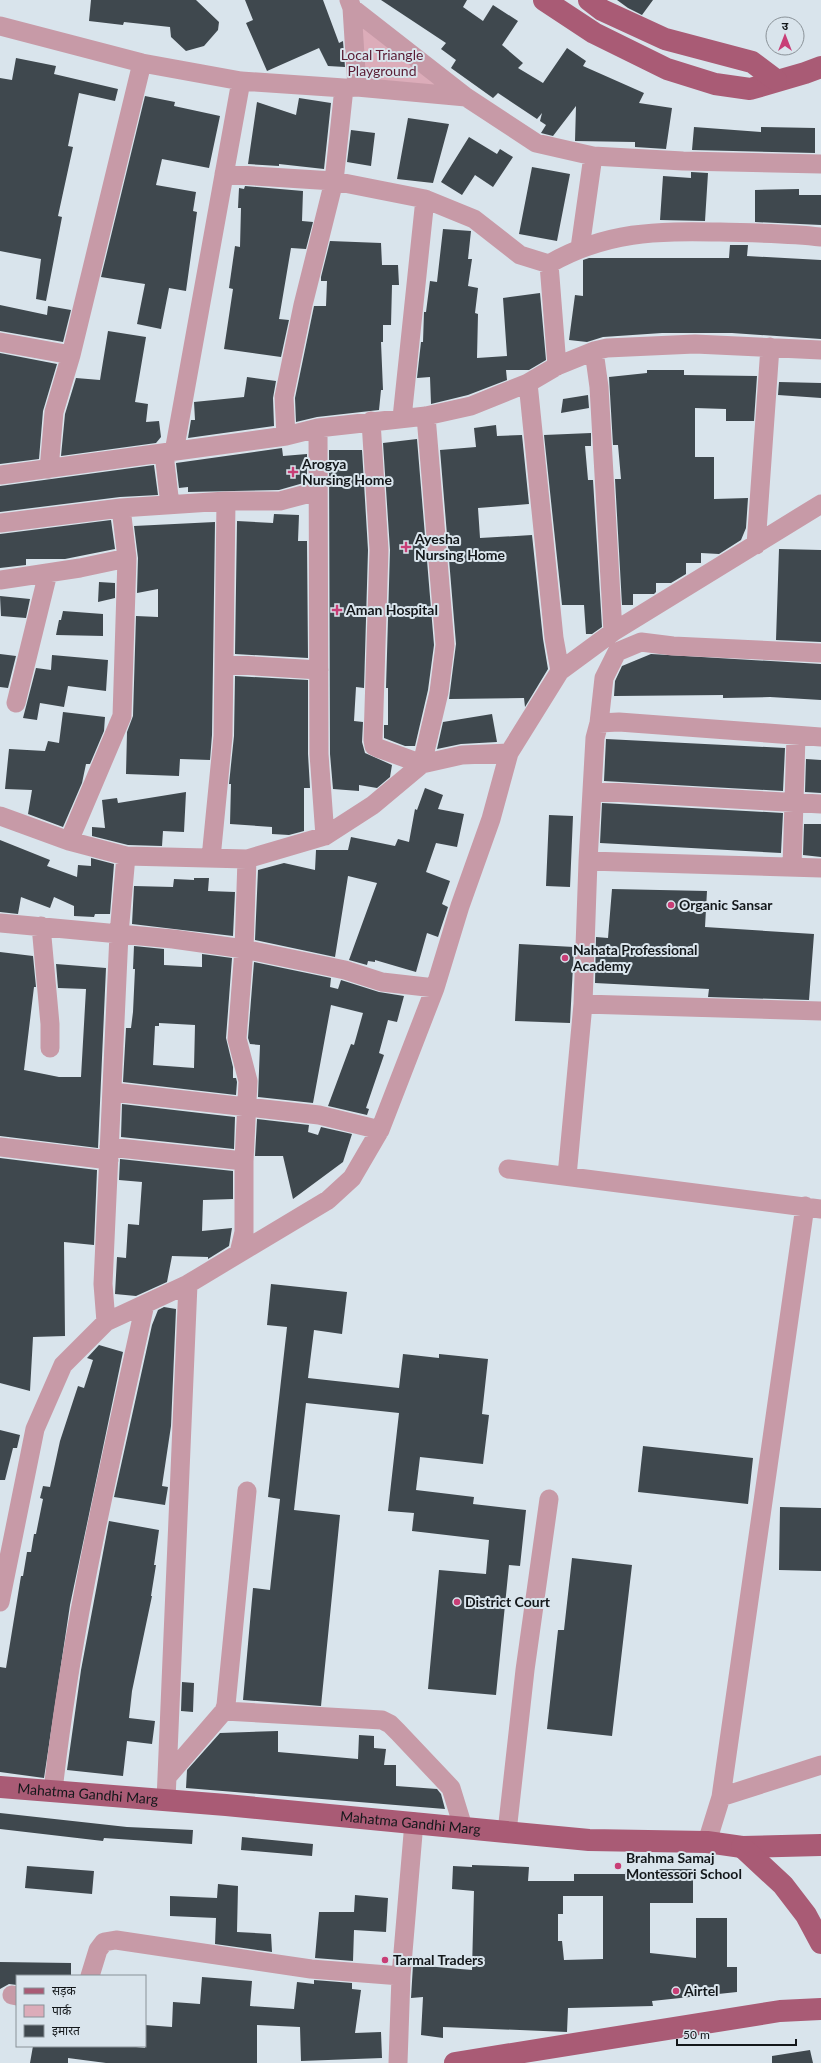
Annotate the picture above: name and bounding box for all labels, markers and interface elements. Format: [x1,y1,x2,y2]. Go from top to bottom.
north arrow [765,16,805,56]
text: उ [782,19,789,32]
park label: Local Triangle Playground [341,46,423,79]
place label: Arogya Nursing Home [301,455,392,488]
marker: Arogya Nursing Home [287,466,299,478]
place label: Ayesha Nursing Home [414,530,505,563]
marker: Ayesha Nursing Home [400,541,412,553]
place label: Aman Hospital [345,601,438,618]
marker: Aman Hospital [331,604,343,616]
place label: Organic Sansar [679,896,773,913]
marker: Organic Sansar [666,900,676,910]
place label: Nahata Professional Academy [572,941,697,974]
marker: Nahata Professional Academy [560,953,570,963]
place label: District Court [465,1593,551,1610]
marker: District Court [452,1597,462,1607]
street label: Mahatma Gandhi Marg [17,1779,159,1808]
street label: Mahatma Gandhi Marg [339,1807,482,1838]
place label: Brahma Samaj Montessori School [626,1849,742,1882]
marker: Brahma Samaj Montessori School [613,1861,623,1871]
place label: Tarmal Traders [393,1951,483,1968]
marker: Tarmal Traders [380,1955,390,1965]
legend [16,1975,146,2047]
place label: Airtel [683,1982,719,1999]
text: सड़क [52,1983,77,1998]
marker: Airtel [671,1986,681,1996]
text: पार्क [52,2003,72,2018]
scale bar [677,2021,796,2047]
text: इमारत [52,2023,81,2038]
text: 50 m [683,2027,710,2042]

